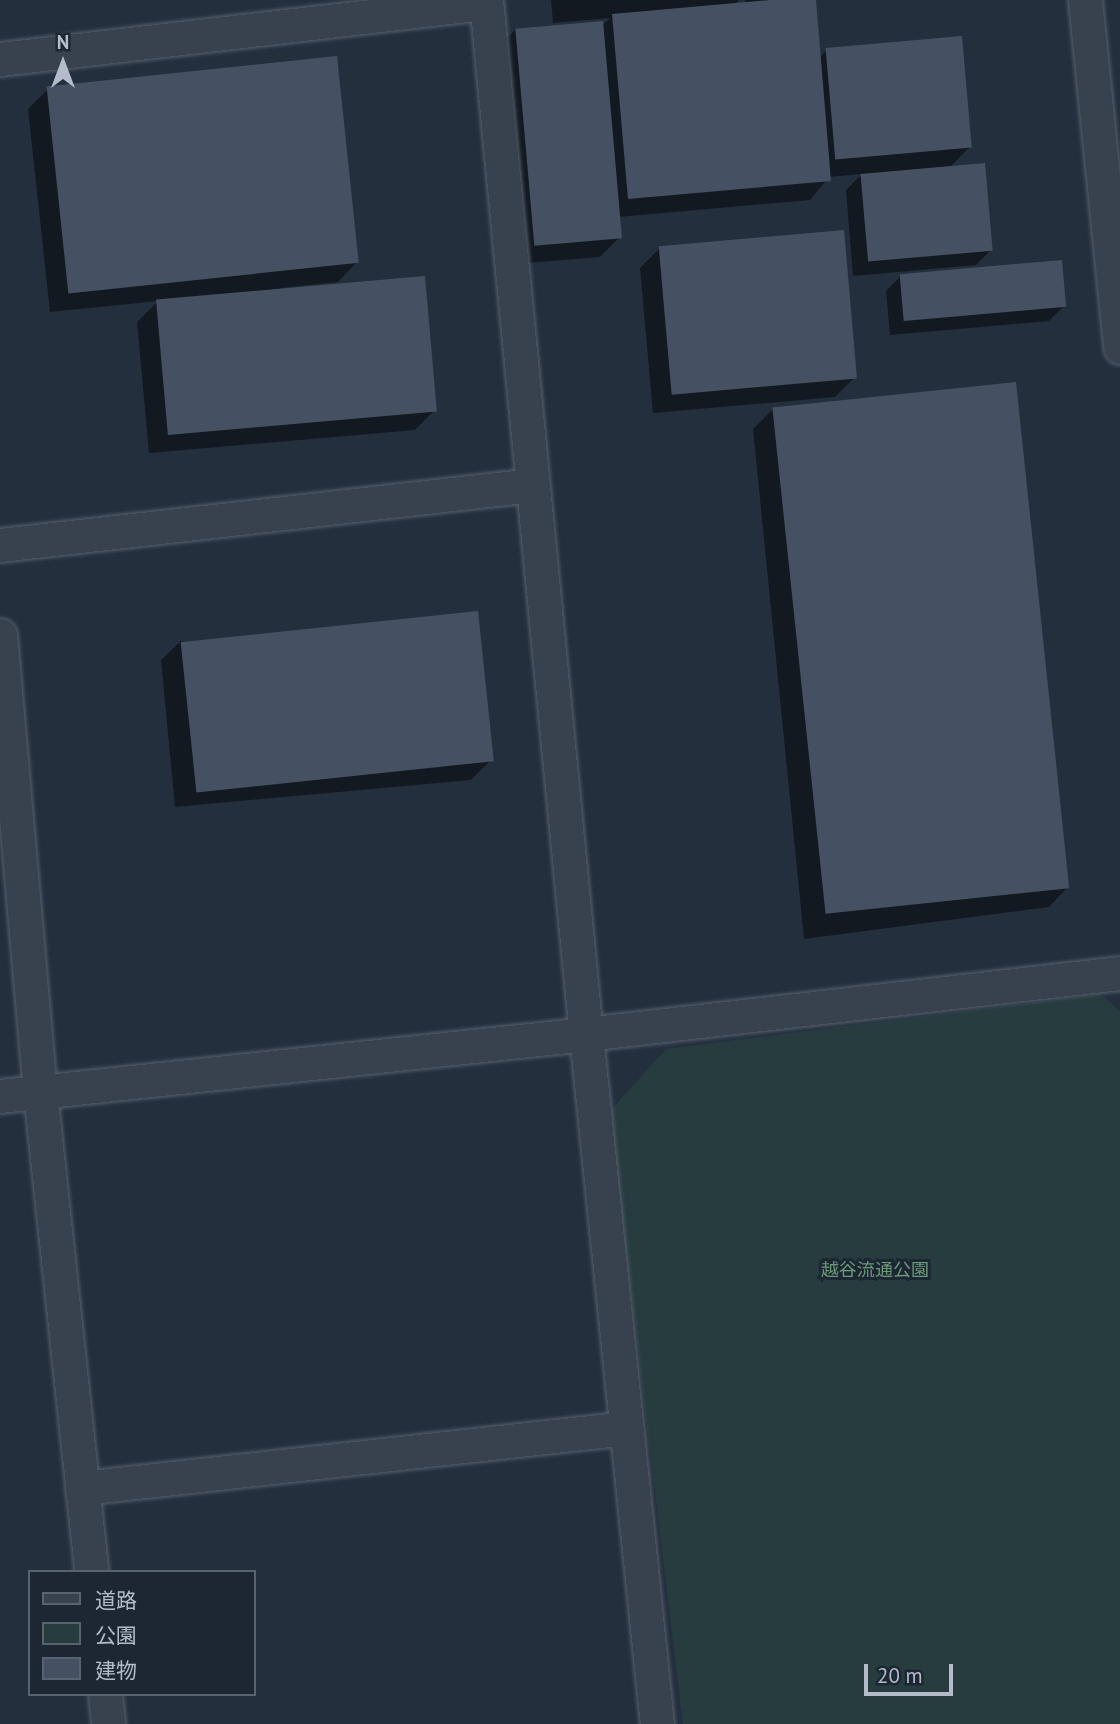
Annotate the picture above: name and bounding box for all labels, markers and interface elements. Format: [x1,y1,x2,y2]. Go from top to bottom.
north arrow [28,28,98,98]
text: N [57,30,69,54]
park label: 越谷流通公園 [821,1259,929,1281]
legend [28,1570,256,1696]
text: 道路 [95,1587,137,1614]
text: 公園 [95,1622,137,1649]
scale bar [868,1650,957,1694]
text: 建物 [95,1657,137,1684]
text: 20 m [877,1662,923,1689]

